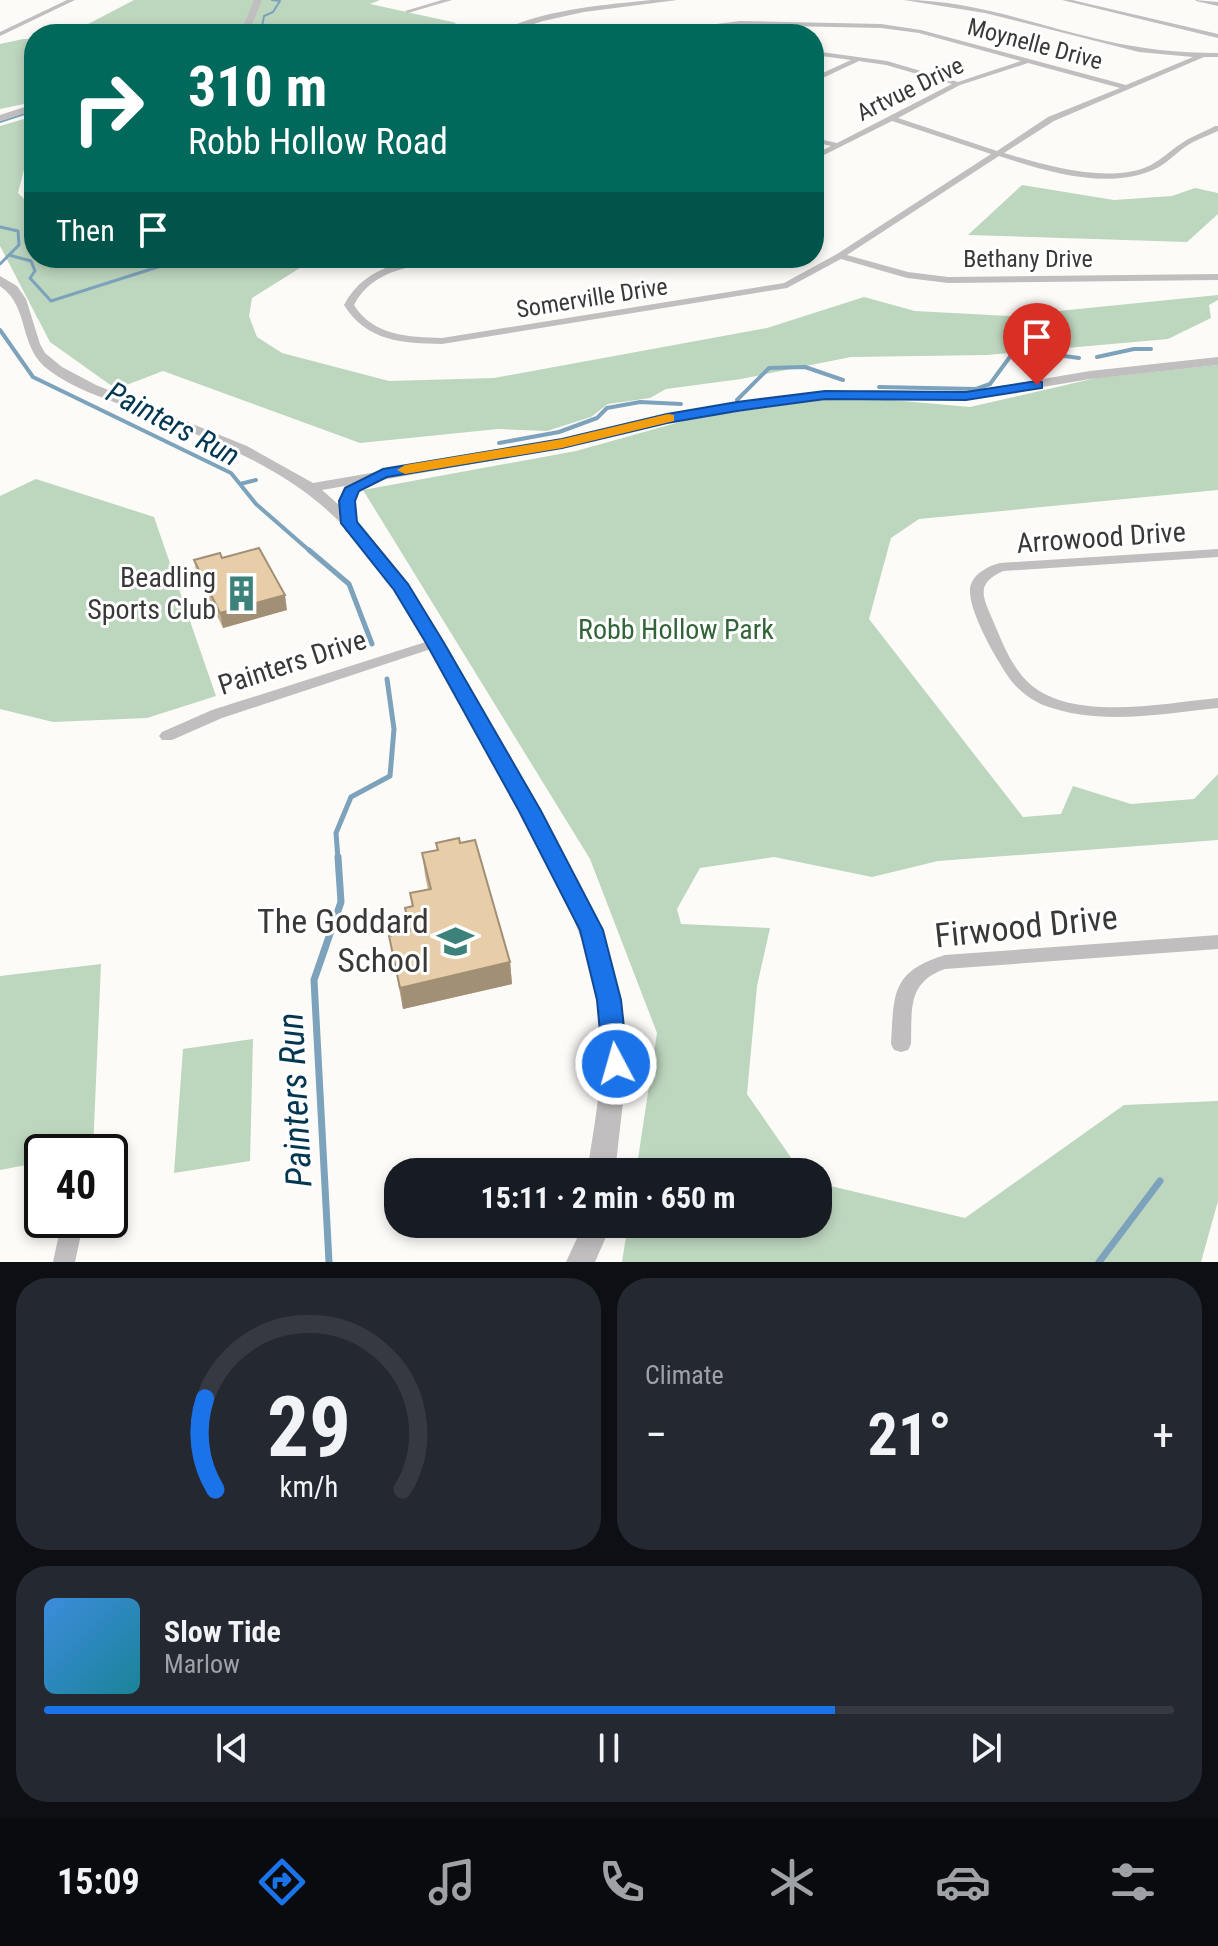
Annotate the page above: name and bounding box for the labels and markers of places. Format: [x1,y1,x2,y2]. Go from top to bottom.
pin [1003,303,1071,385]
place label: Beadling Sports Club [87,561,216,626]
building icon: Beadling Sports Club [223,574,261,612]
place label: The Goddard School [257,901,429,980]
school or university icon: The Goddard School [436,922,474,960]

